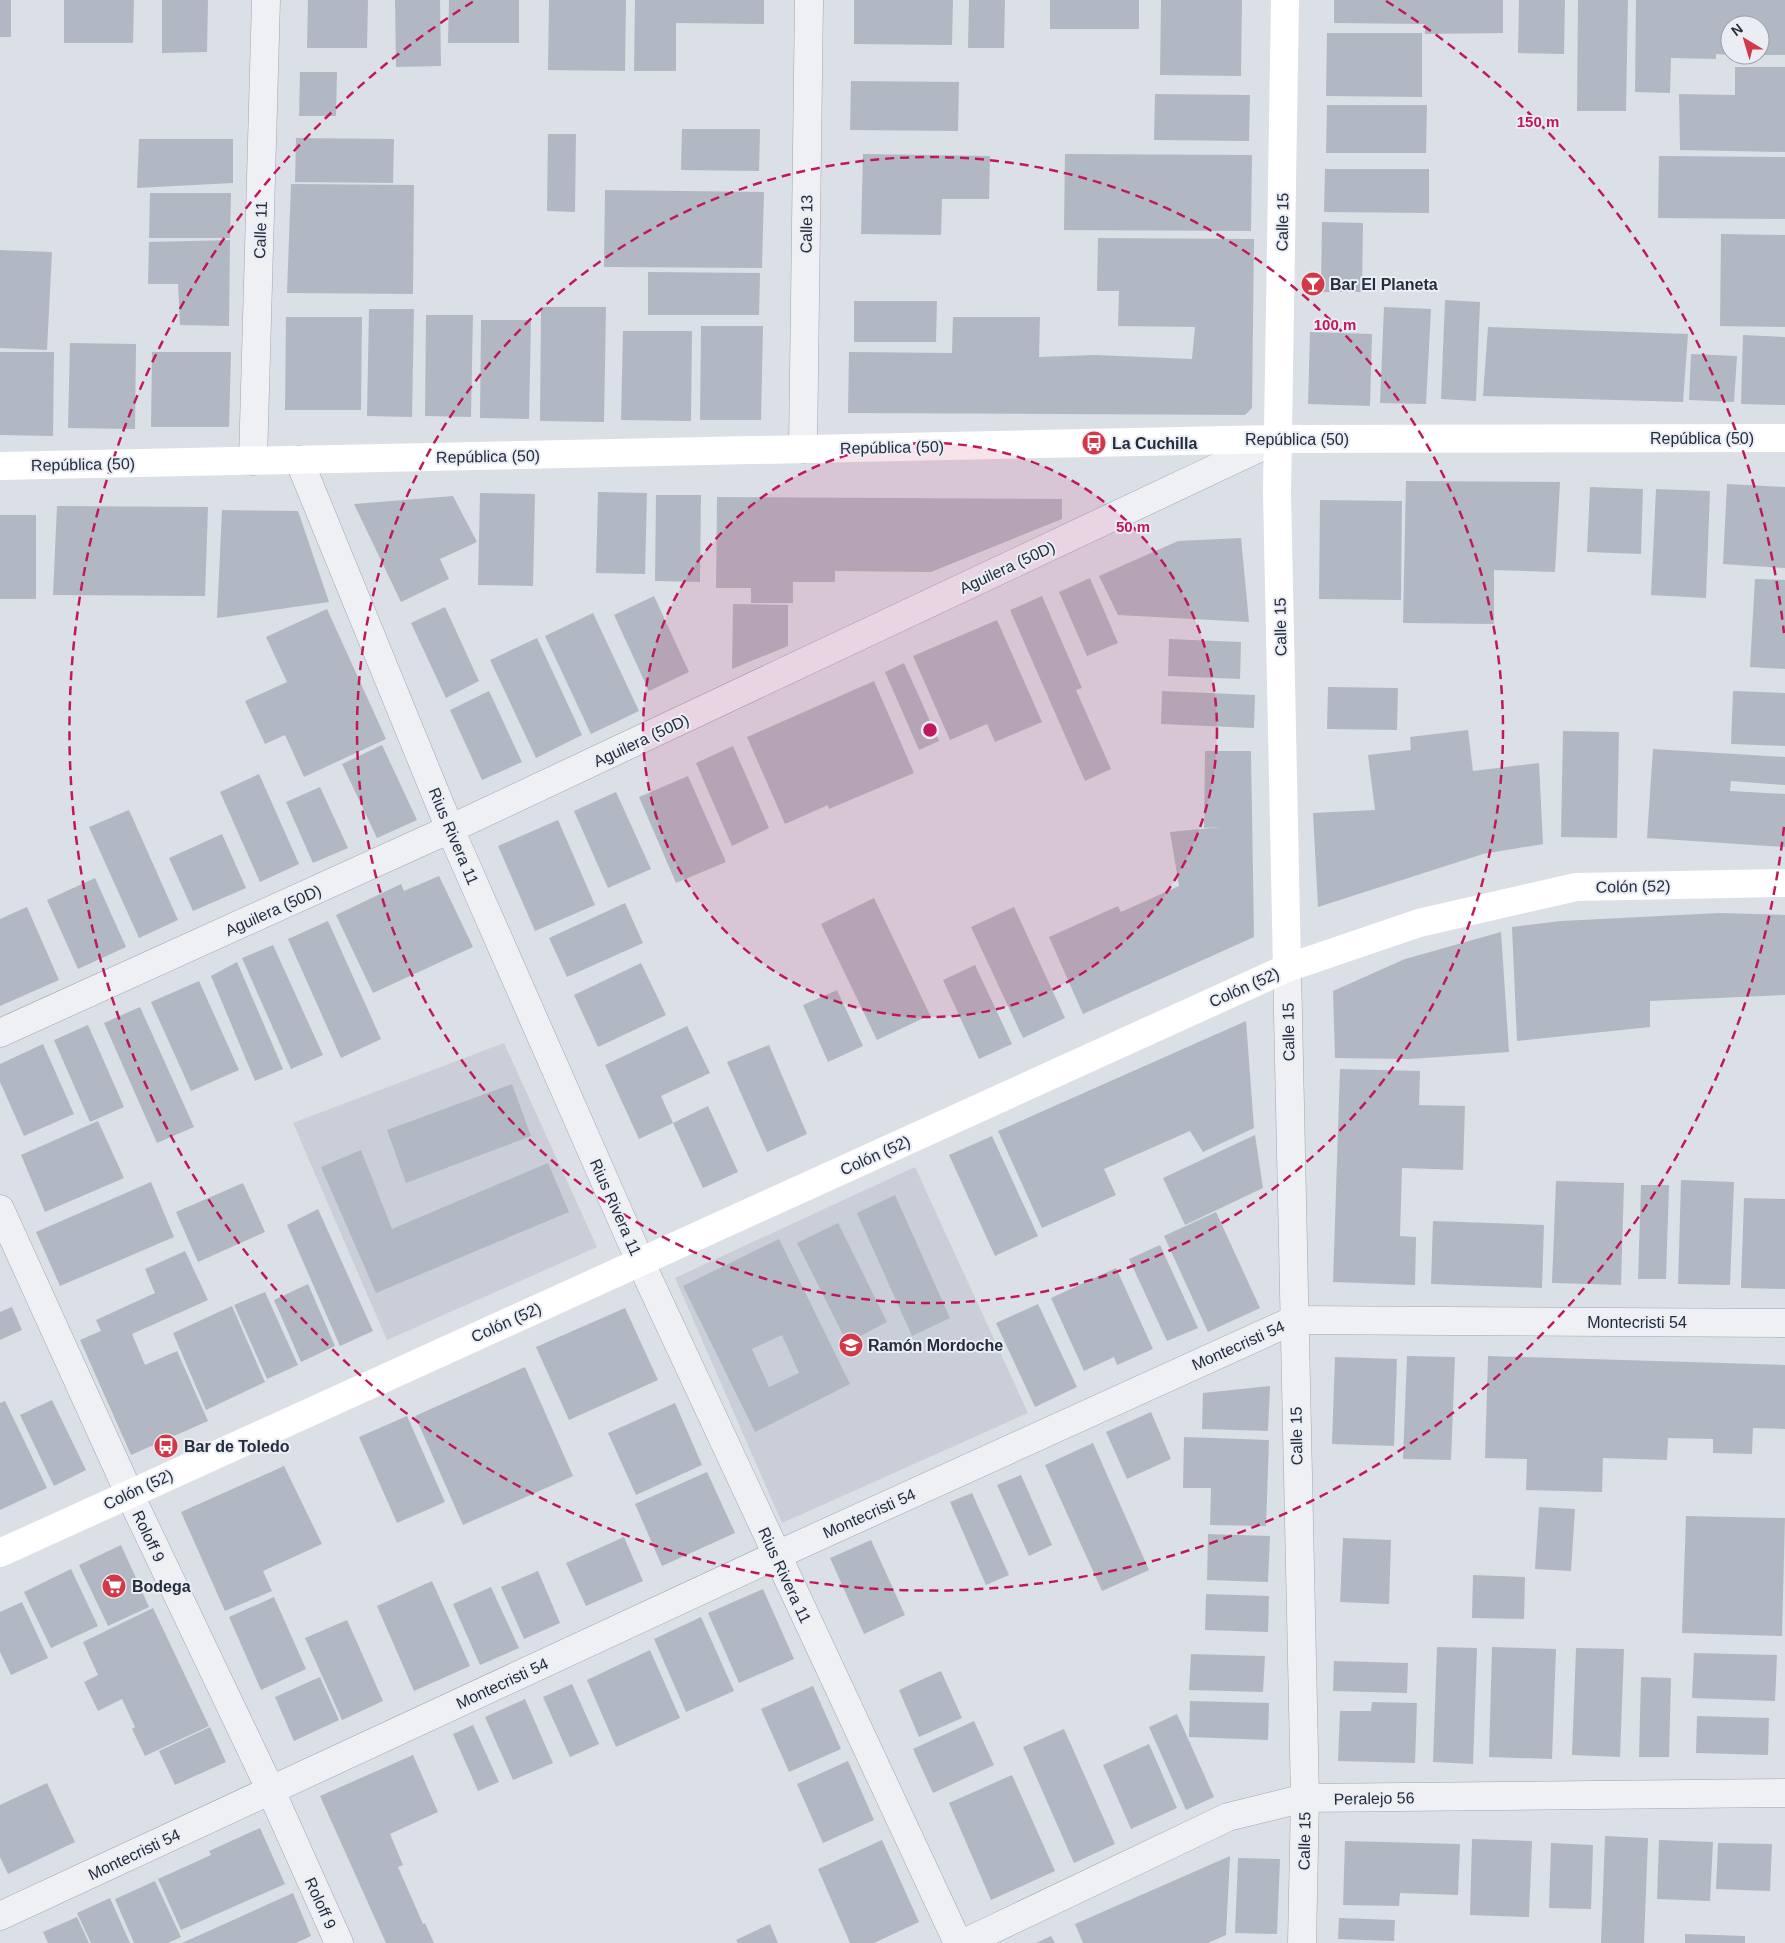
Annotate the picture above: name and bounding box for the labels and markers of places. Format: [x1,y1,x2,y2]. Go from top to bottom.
bar icon: Bar El Planeta [1300,271,1326,297]
place label: Bar El Planeta [1330,276,1438,293]
bus stop icon: La Cuchilla [1081,430,1107,456]
place label: La Cuchilla [1112,435,1197,452]
centre of rings [921,721,939,739]
school or university icon: Ramón Mordoche [838,1332,864,1358]
place label: Ramón Mordoche [868,1337,1003,1354]
bus stop icon: Bar de Toledo [153,1433,179,1459]
place label: Bar de Toledo [184,1438,290,1455]
supermarket icon: Bodega [101,1573,127,1599]
place label: Bodega [132,1578,191,1595]

